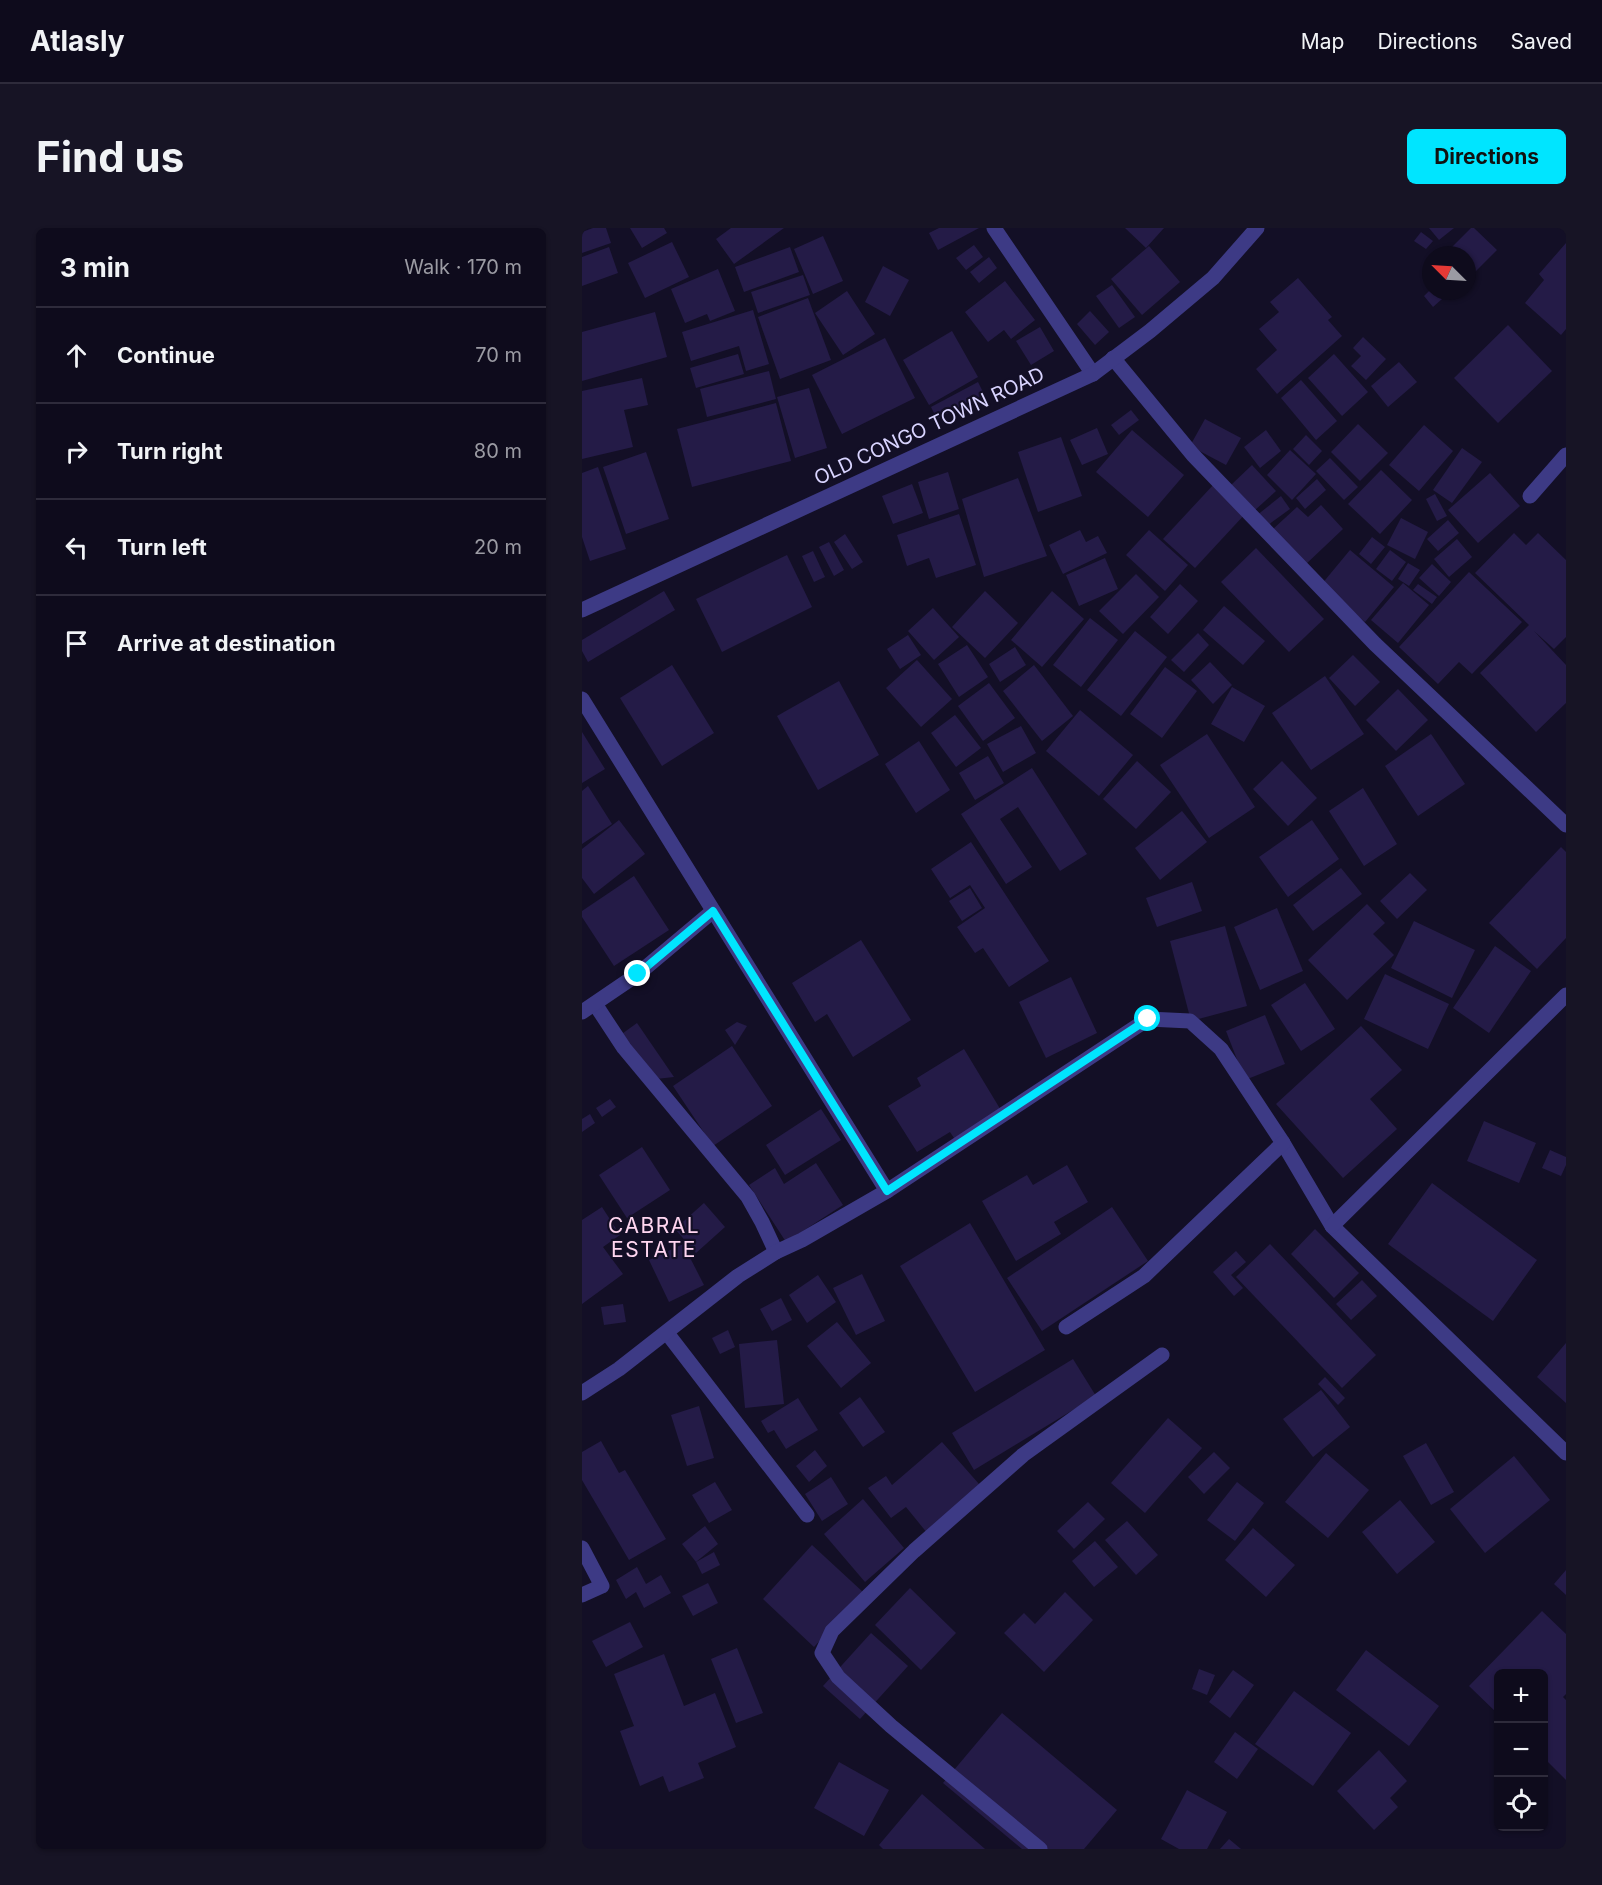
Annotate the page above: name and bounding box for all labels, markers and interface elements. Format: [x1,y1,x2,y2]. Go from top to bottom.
text: Atlasly [30,24,125,58]
text: Map [1301,29,1344,54]
text: Directions [1377,29,1478,54]
text: Saved [1511,29,1572,54]
button: Directions [1407,129,1566,184]
text: Find us [36,131,184,182]
north arrow [1422,246,1476,300]
text: 3 min [60,252,130,283]
text: Walk · 170 m [404,255,522,279]
icon: ahead [60,339,93,372]
text: Continue [117,342,215,368]
text: 70 m [475,343,522,367]
street label: OLD CONGO TOWN ROAD [810,362,1048,490]
icon: right [60,435,93,468]
text: Turn right [117,438,223,464]
text: 80 m [474,439,522,463]
icon: left [60,531,93,564]
text: Turn left [117,534,207,560]
text: 20 m [474,535,522,559]
icon: arrive [60,627,93,660]
text: Arrive at destination [117,630,336,656]
route end [624,960,650,986]
route start [1134,1005,1160,1031]
district label: CABRAL ESTATE [608,1213,700,1262]
map controls [1494,1669,1548,1831]
button: + [1494,1669,1548,1723]
button: − [1494,1723,1548,1777]
button: locate [1494,1777,1548,1831]

